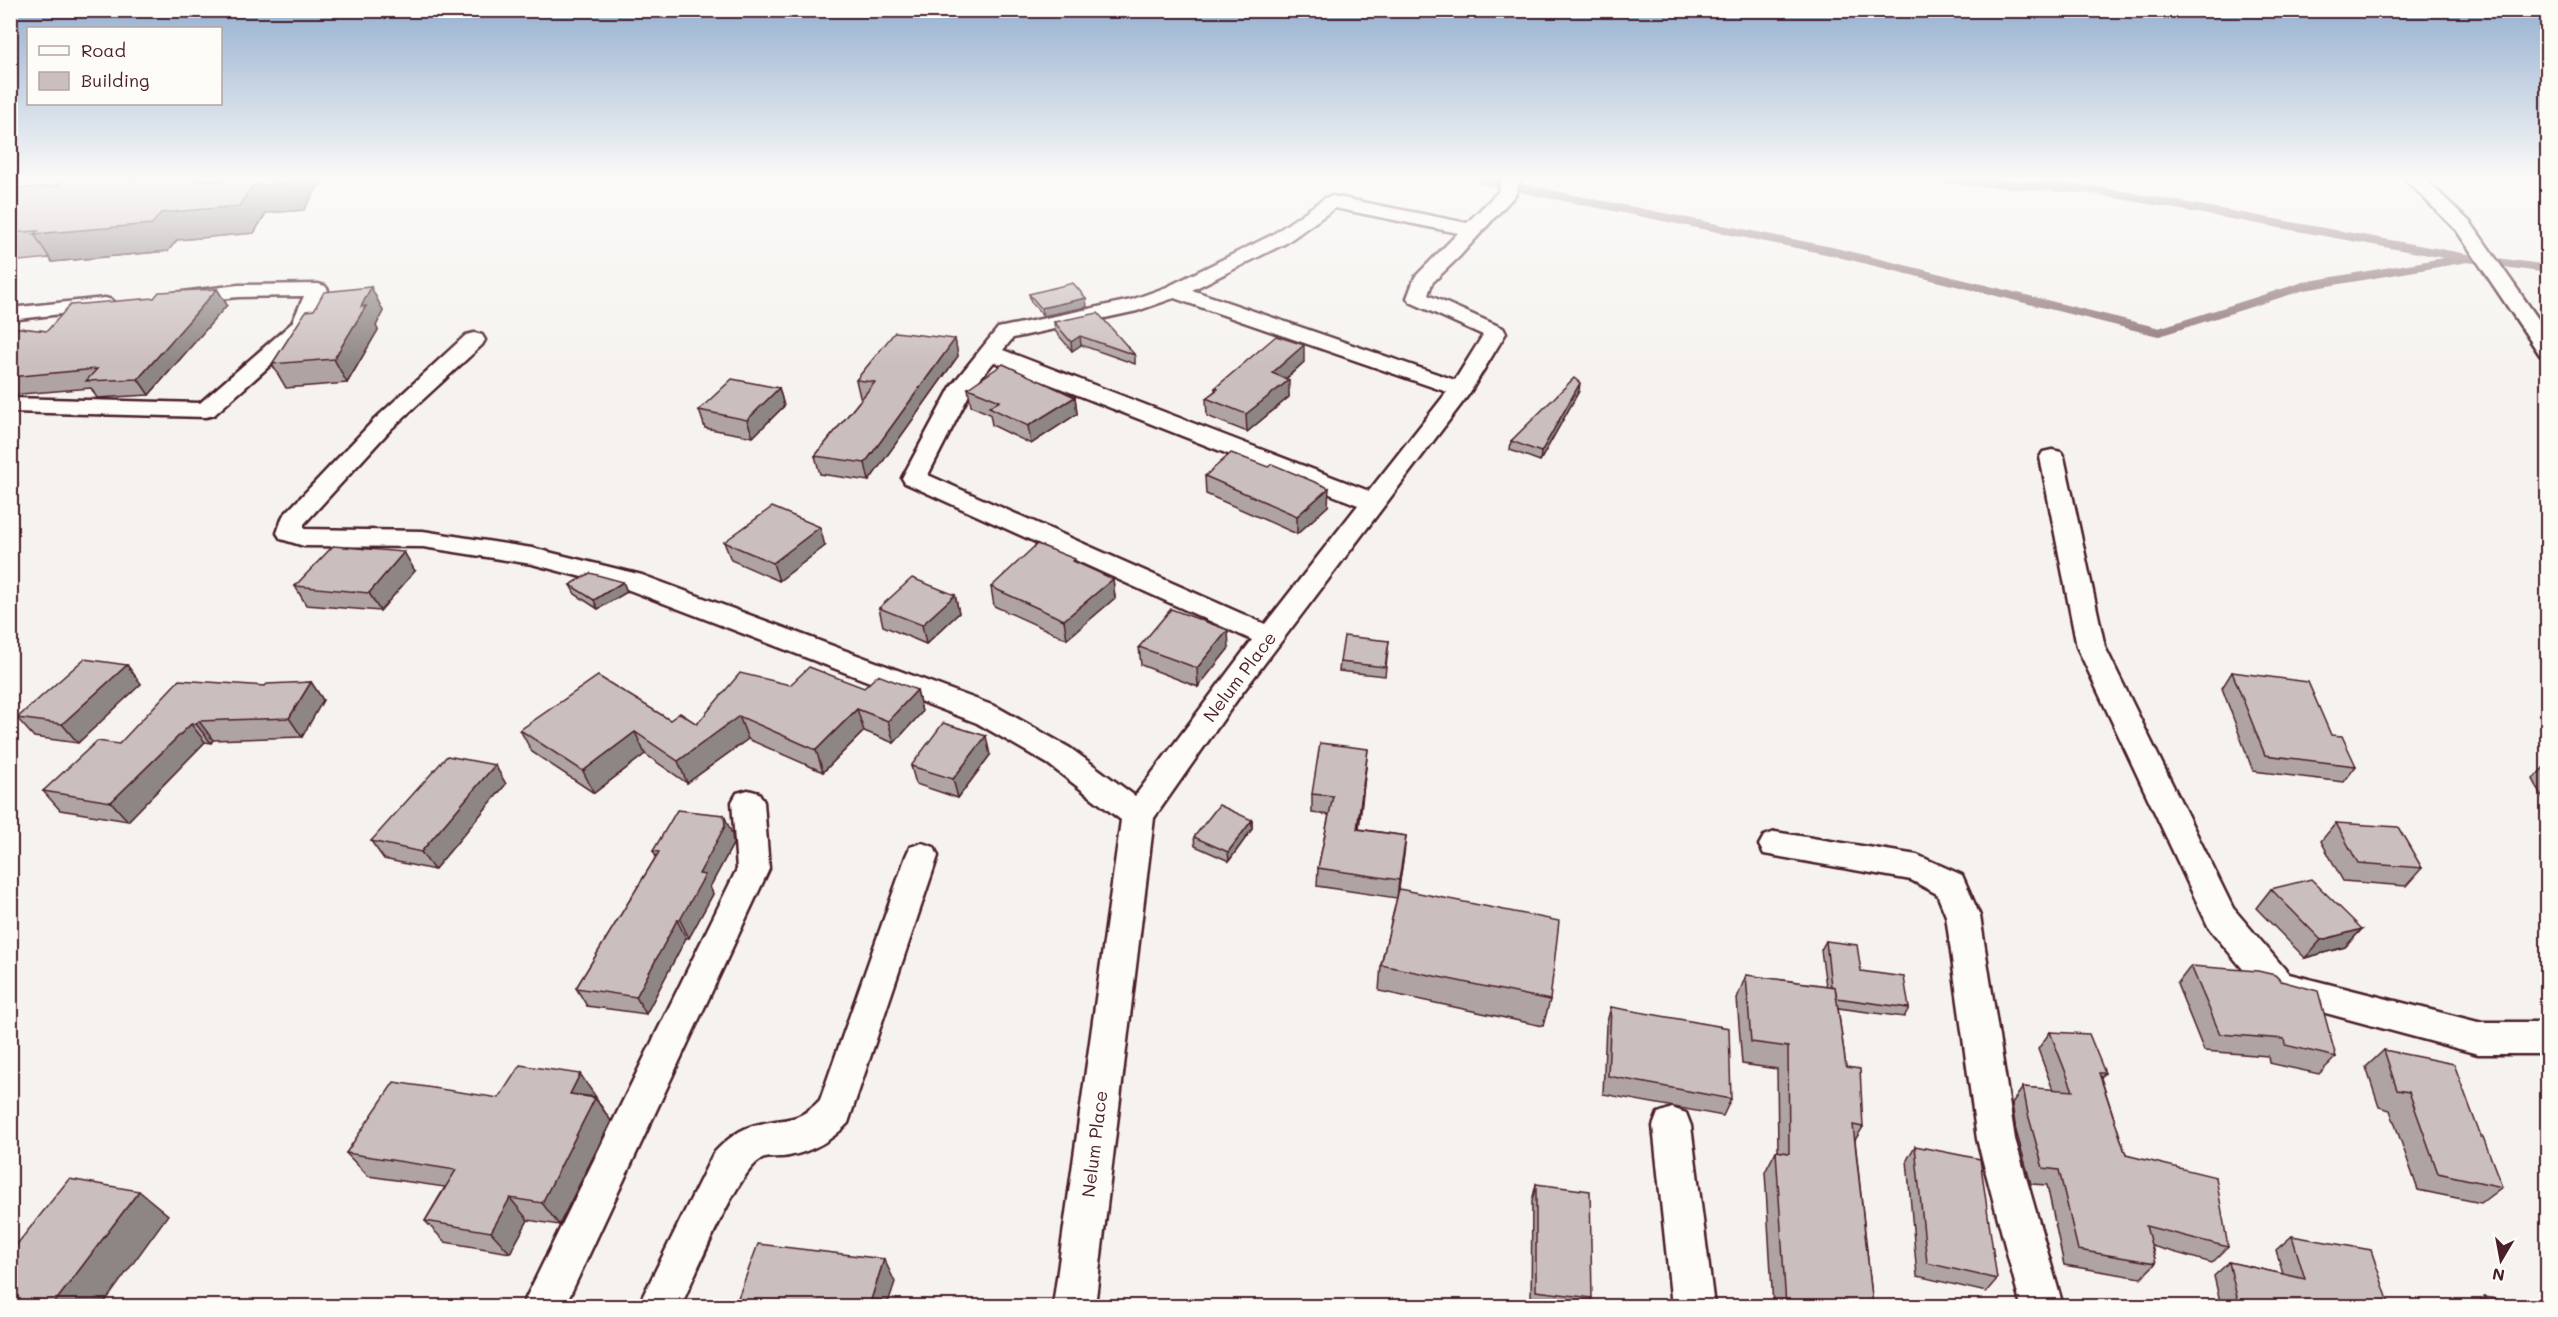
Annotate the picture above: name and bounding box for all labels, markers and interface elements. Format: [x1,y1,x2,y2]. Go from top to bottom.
legend [27,27,222,105]
text: Road [81,38,126,62]
text: Building [81,68,149,92]
street label: Nelum Place [1197,626,1281,726]
street label: Nelum Place [1076,1089,1112,1199]
north arrow [2471,1230,2531,1290]
text: N [2490,1264,2506,1287]

